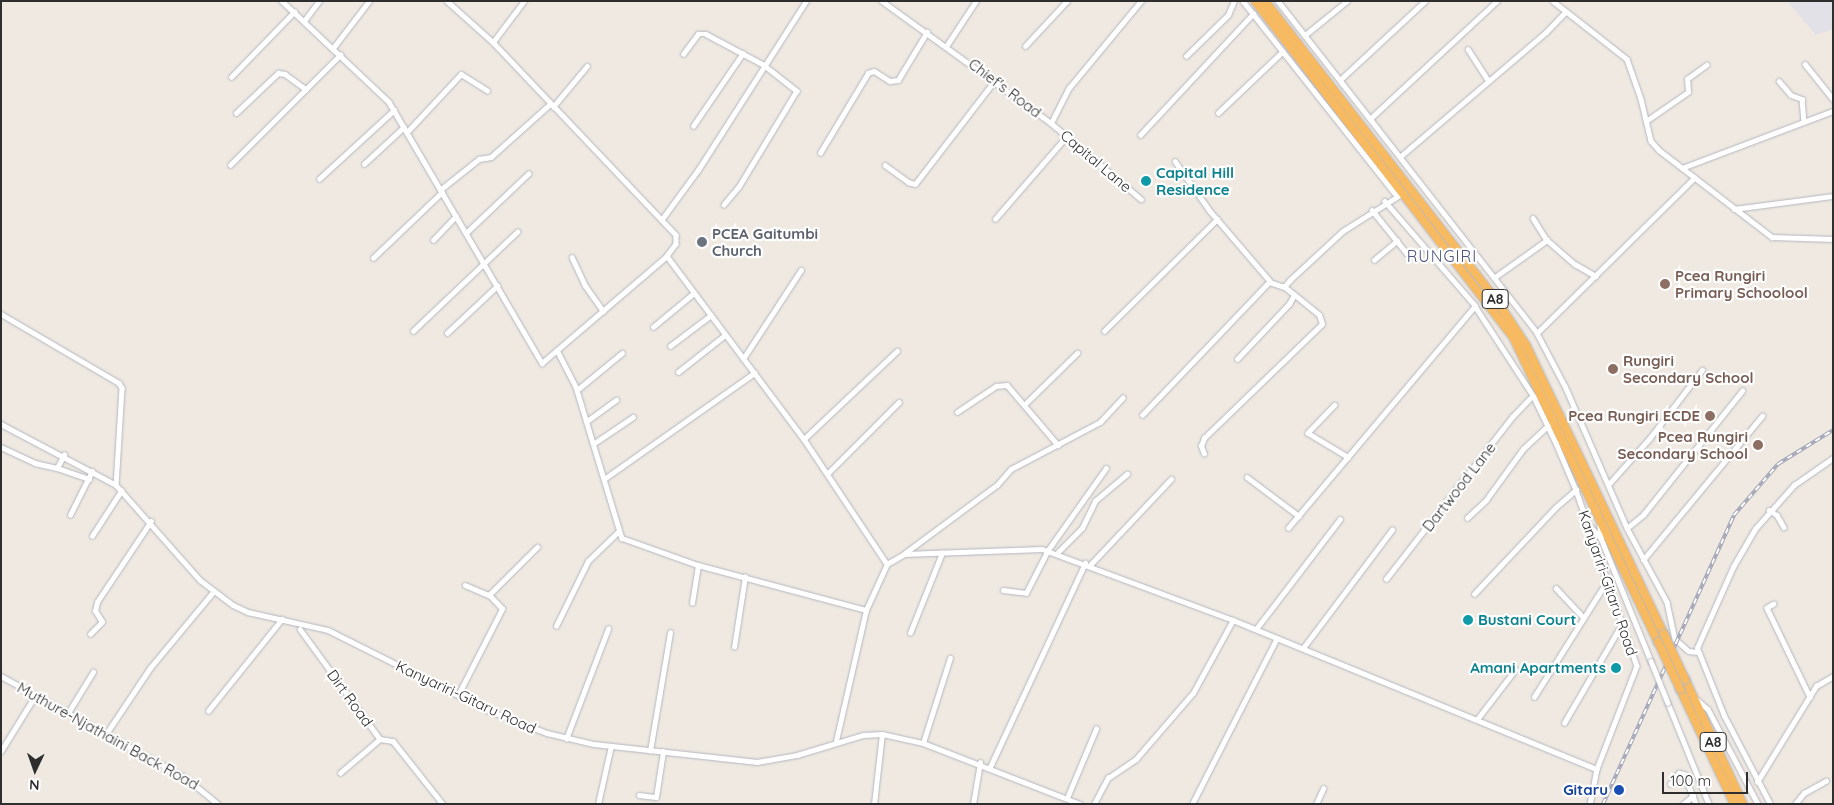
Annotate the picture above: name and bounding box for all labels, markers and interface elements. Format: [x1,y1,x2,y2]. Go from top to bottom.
street label: Chief's Road [965,55,1045,121]
street label: Capital Lane [1057,126,1135,196]
place label: Capital Hill Residence [1156,163,1234,198]
marker: Capital Hill Residence [1140,175,1152,187]
place label: PCEA Gaitumbi Church [712,224,818,259]
marker: PCEA Gaitumbi Church [696,236,708,248]
district label: RUNGIRI [1406,246,1478,266]
place label: Pcea Rungiri Primary Schoolool [1675,266,1808,301]
marker: Pcea Rungiri Primary Schoolool [1659,278,1671,290]
road number: A8 [1481,288,1509,310]
place label: Rungiri Secondary School [1623,351,1754,386]
marker: Rungiri Secondary School [1607,363,1619,375]
place label: Pcea Rungiri ECDE [1568,407,1700,425]
marker: Pcea Rungiri ECDE [1704,410,1716,422]
place label: Pcea Rungiri Secondary School [1617,427,1748,462]
street label: Dartwood Lane [1419,439,1499,535]
marker: Pcea Rungiri Secondary School [1752,439,1764,451]
street label: Kanyariri-Gitaru Road [1575,508,1641,658]
place label: Bustani Court [1478,611,1576,629]
marker: Bustani Court [1462,614,1474,626]
street label: Kanyariri-Gitaru Road [393,657,539,737]
place label: Amani Apartments [1470,659,1606,677]
marker: Amani Apartments [1610,662,1622,674]
street label: Dirt Road [323,666,377,730]
street label: Muthure-Njathaini Back Road [14,678,202,794]
road number: A8 [1699,730,1727,754]
north arrow [10,745,60,795]
scale bar [1664,762,1750,794]
text: 100 m [1670,771,1711,790]
place label: Gitaru [1563,781,1608,799]
marker: Gitaru [1612,783,1626,797]

